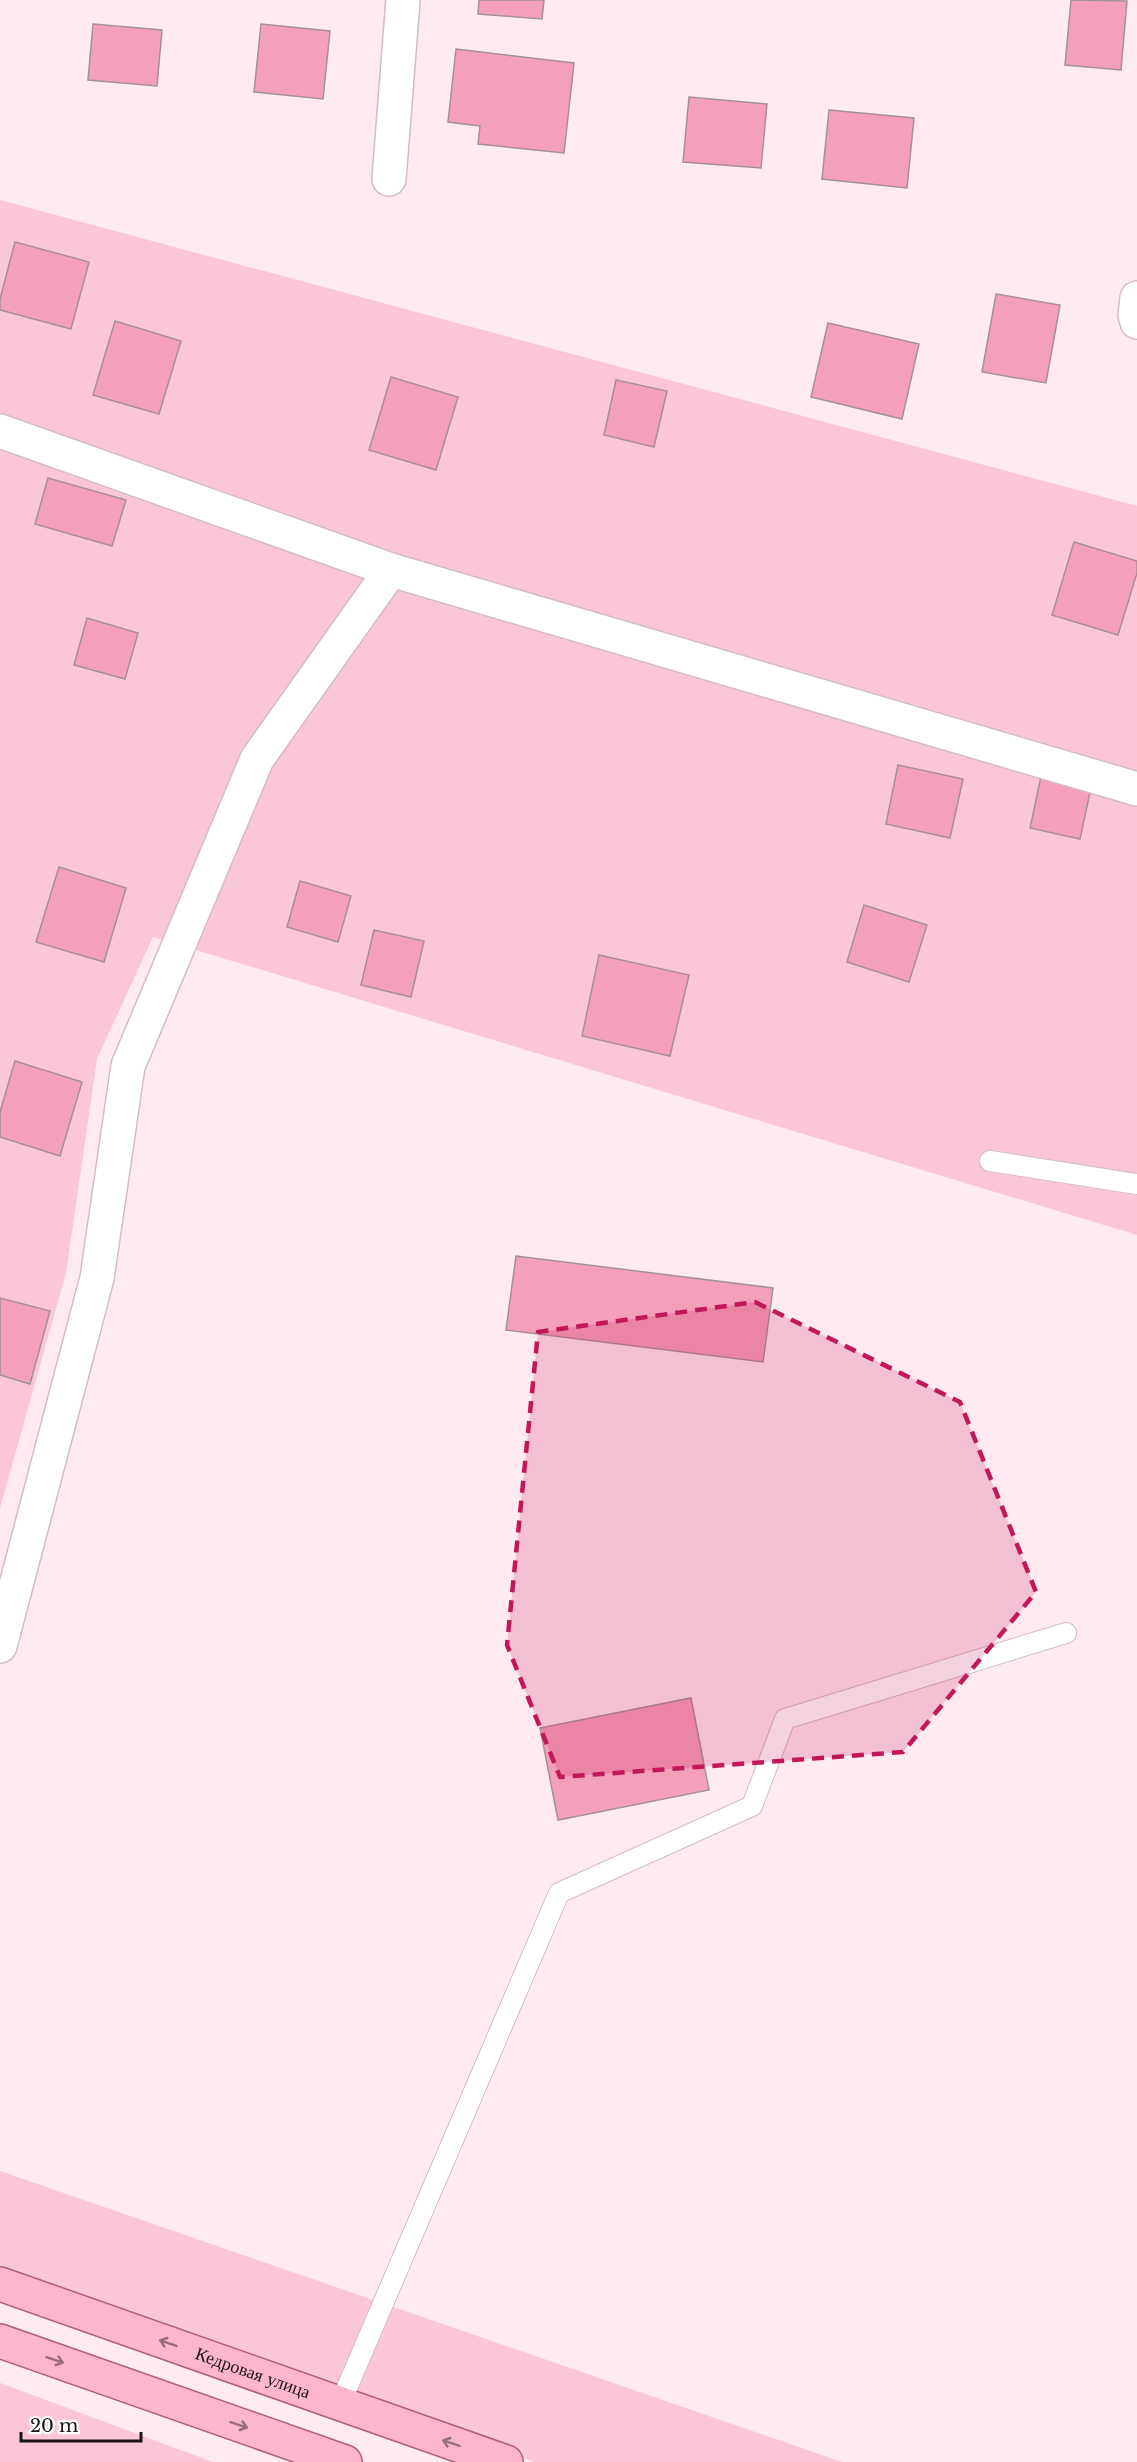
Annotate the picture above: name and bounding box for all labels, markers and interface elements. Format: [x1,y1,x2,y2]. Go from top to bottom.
one-way arrow [159,2337,177,2348]
street label: Кедровая улица [192,2343,313,2403]
one-way arrow [45,2356,64,2367]
scale bar [21,2405,141,2443]
text: 20 m [30,2415,78,2437]
one-way arrow [229,2420,248,2431]
one-way arrow [442,2436,460,2447]

